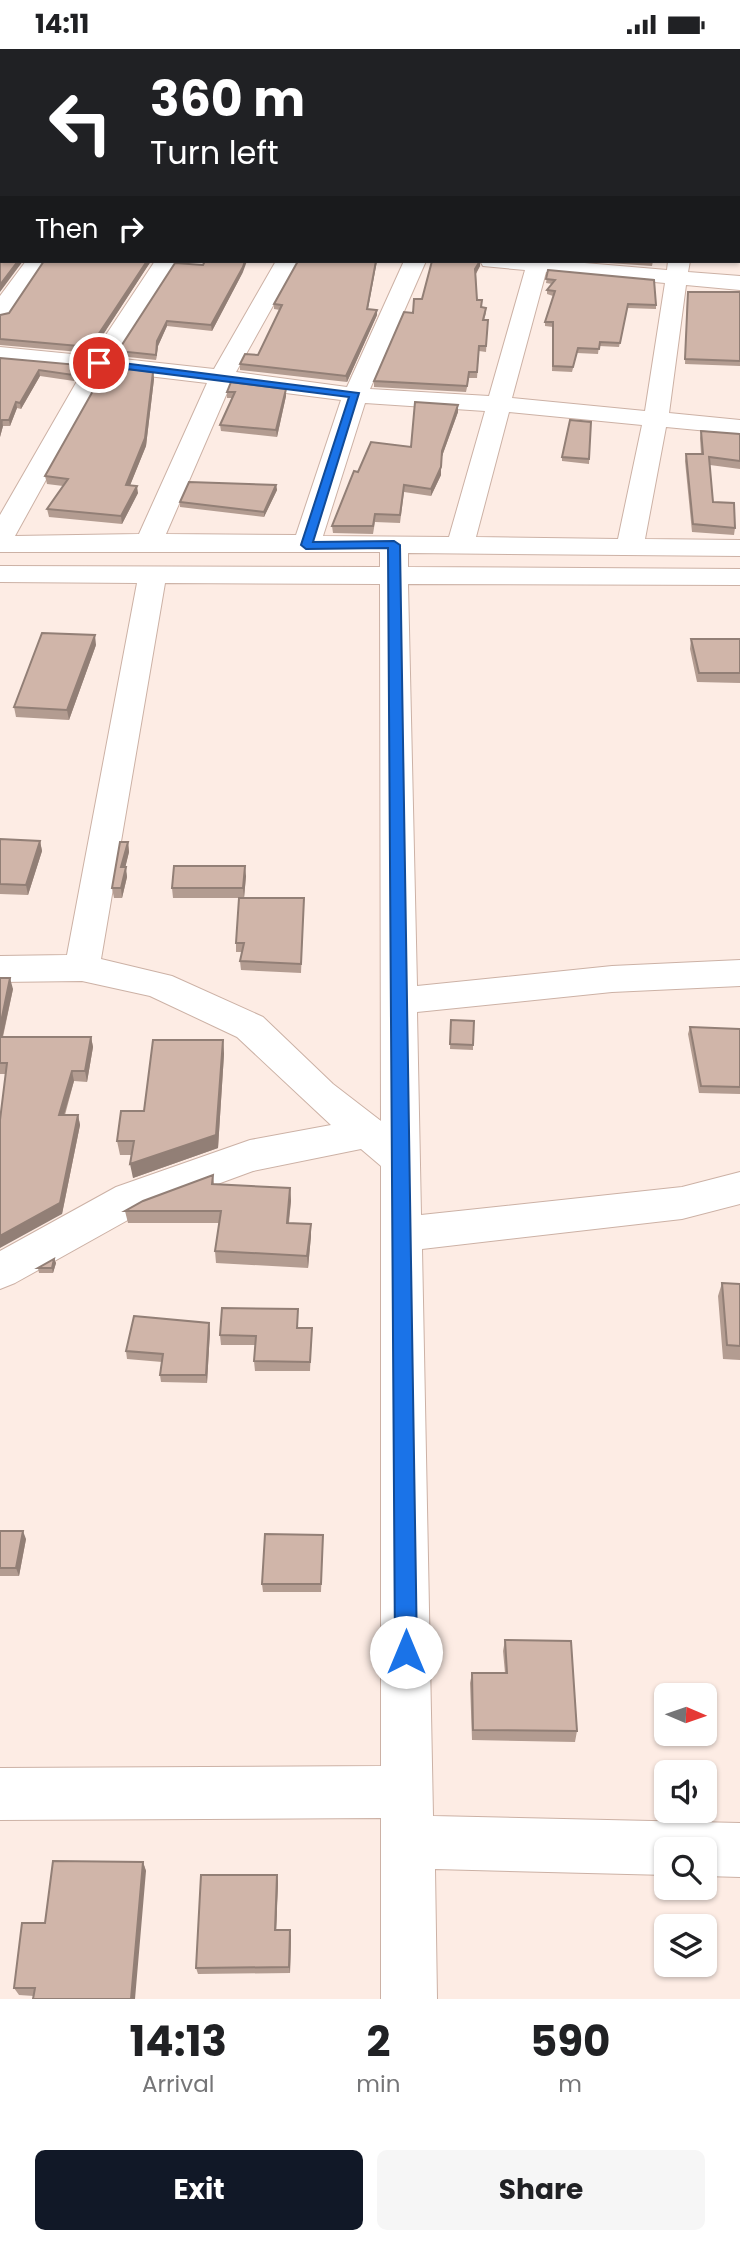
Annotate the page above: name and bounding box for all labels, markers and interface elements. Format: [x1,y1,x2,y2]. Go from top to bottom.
text: 14:11 [35,6,89,42]
text: 360 m [150,65,305,133]
icon: left [35,77,126,168]
text: Turn left [150,130,279,175]
icon: right [112,210,150,248]
text: Then [35,211,98,247]
pin [69,333,129,393]
icon: arrive [80,344,118,382]
position arrow [369,1615,443,1689]
north arrow [654,1683,718,1747]
map controls [654,1683,717,1977]
button: sound [654,1760,717,1823]
button: search [654,1837,717,1900]
button: layers [654,1914,717,1977]
text: 14:13 [130,2012,227,2071]
text: 2 [366,2012,390,2071]
text: 590 [530,2012,610,2071]
text: Arrival [142,2068,214,2100]
text: min [356,2068,400,2100]
text: m [558,2068,582,2100]
button: Exit [35,2150,363,2230]
button: Share [377,2150,705,2230]

